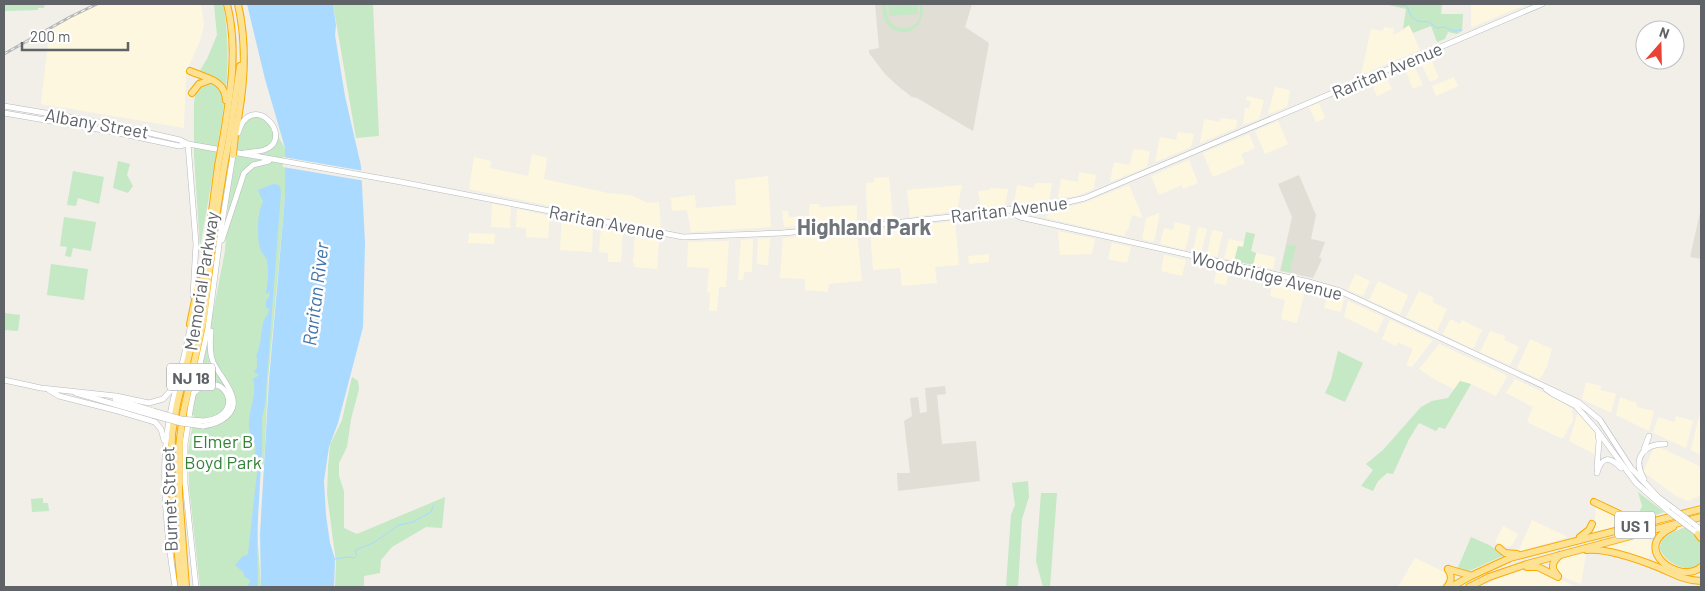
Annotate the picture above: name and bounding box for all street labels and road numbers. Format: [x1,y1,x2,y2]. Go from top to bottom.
street label: Raritan Avenue [1329,37,1445,103]
street label: Albany Street [44,103,150,143]
street label: Raritan Avenue [949,191,1069,227]
street label: Raritan Avenue [547,200,667,244]
street label: Memorial Parkway [179,210,223,352]
street label: Woodbridge Avenue [1189,246,1345,304]
road number: NJ 18 [167,364,215,391]
street label: Burnet Street [156,446,182,552]
road number: US 1 [1615,512,1655,538]

